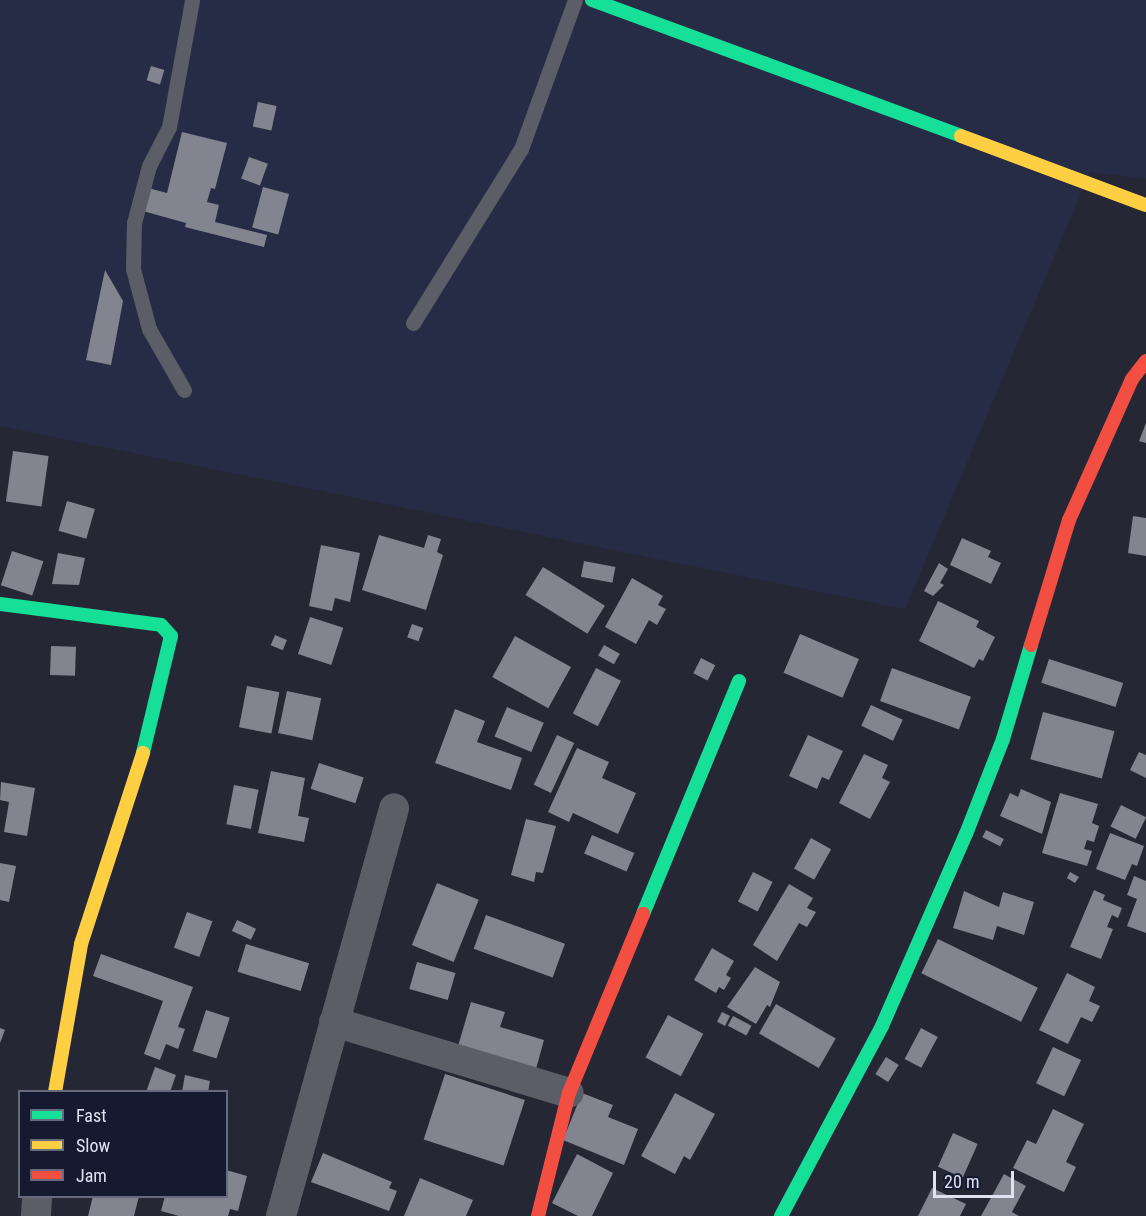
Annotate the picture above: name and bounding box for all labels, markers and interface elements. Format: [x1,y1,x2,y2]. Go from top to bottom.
legend [18,1090,228,1198]
text: Fast [76,1105,107,1126]
text: Slow [76,1135,110,1156]
scale bar [936,1159,1017,1197]
text: Jam [76,1165,107,1186]
text: 20 m [944,1171,979,1192]

